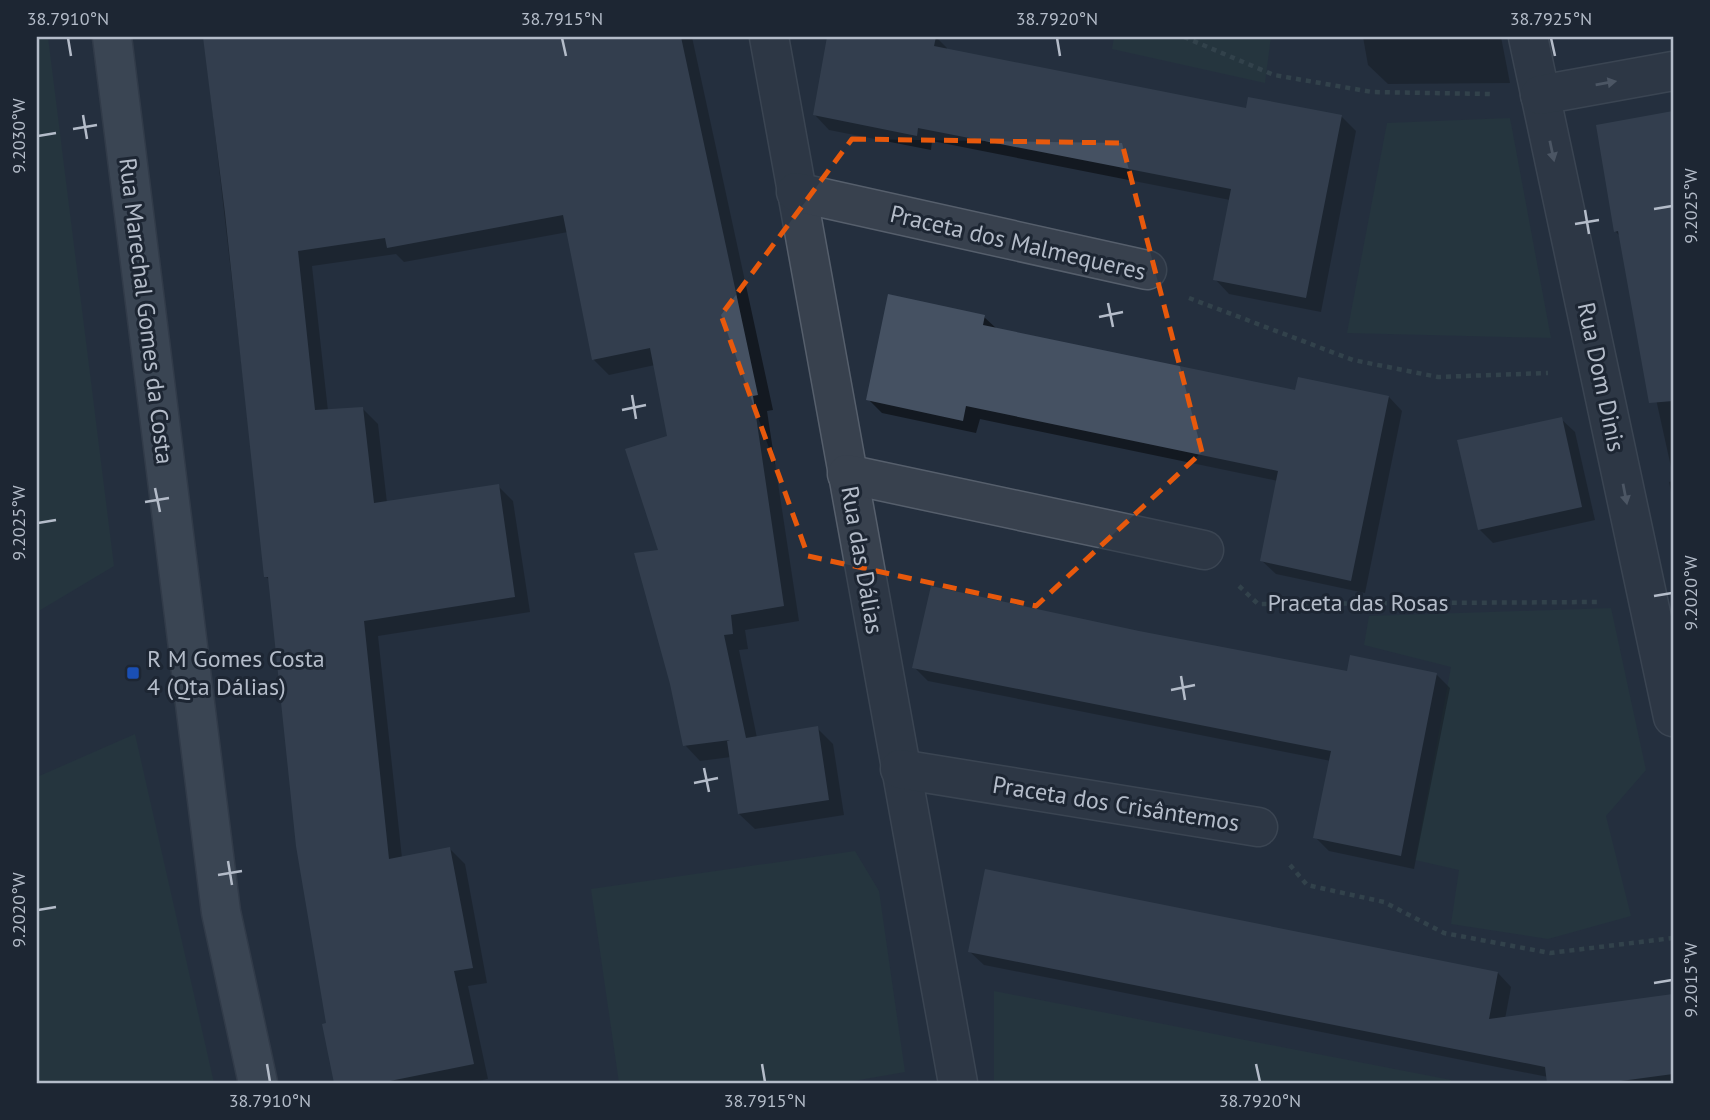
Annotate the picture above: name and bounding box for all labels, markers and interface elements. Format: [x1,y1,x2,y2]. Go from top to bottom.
text: 38.7910°N [27,7,109,30]
text: 38.7915°N [521,7,603,30]
text: 38.7920°N [1016,7,1098,30]
text: 38.7925°N [1510,7,1592,30]
one-way arrow [1596,77,1618,88]
text: 9.2030°W [7,98,30,174]
one-way arrow [1547,140,1558,162]
street label: Rua Marechal Gomes da Costa [112,156,181,466]
text: 9.2025°W [1679,168,1702,244]
street label: Praceta dos Malmequeres [887,198,1149,287]
street label: Rua Dom Dinis [1571,300,1632,454]
one-way arrow [1620,483,1631,505]
street label: Rua das Dálias [834,484,891,636]
text: 9.2025°W [7,485,30,561]
text: 9.2020°W [1679,555,1702,631]
street label: Praceta das Rosas [1268,587,1448,618]
place label: R M Gomes Costa 4 (Qta Dálias) [147,643,325,702]
marker: R M Gomes Costa 4 (Qta Dálias) [125,665,141,681]
street label: Praceta dos Crisântemos [990,769,1242,838]
text: 9.2020°W [7,872,30,948]
text: 9.2015°W [1679,942,1702,1018]
text: 38.7910°N [229,1089,311,1112]
text: 38.7915°N [724,1089,806,1112]
text: 38.7920°N [1219,1089,1301,1112]

